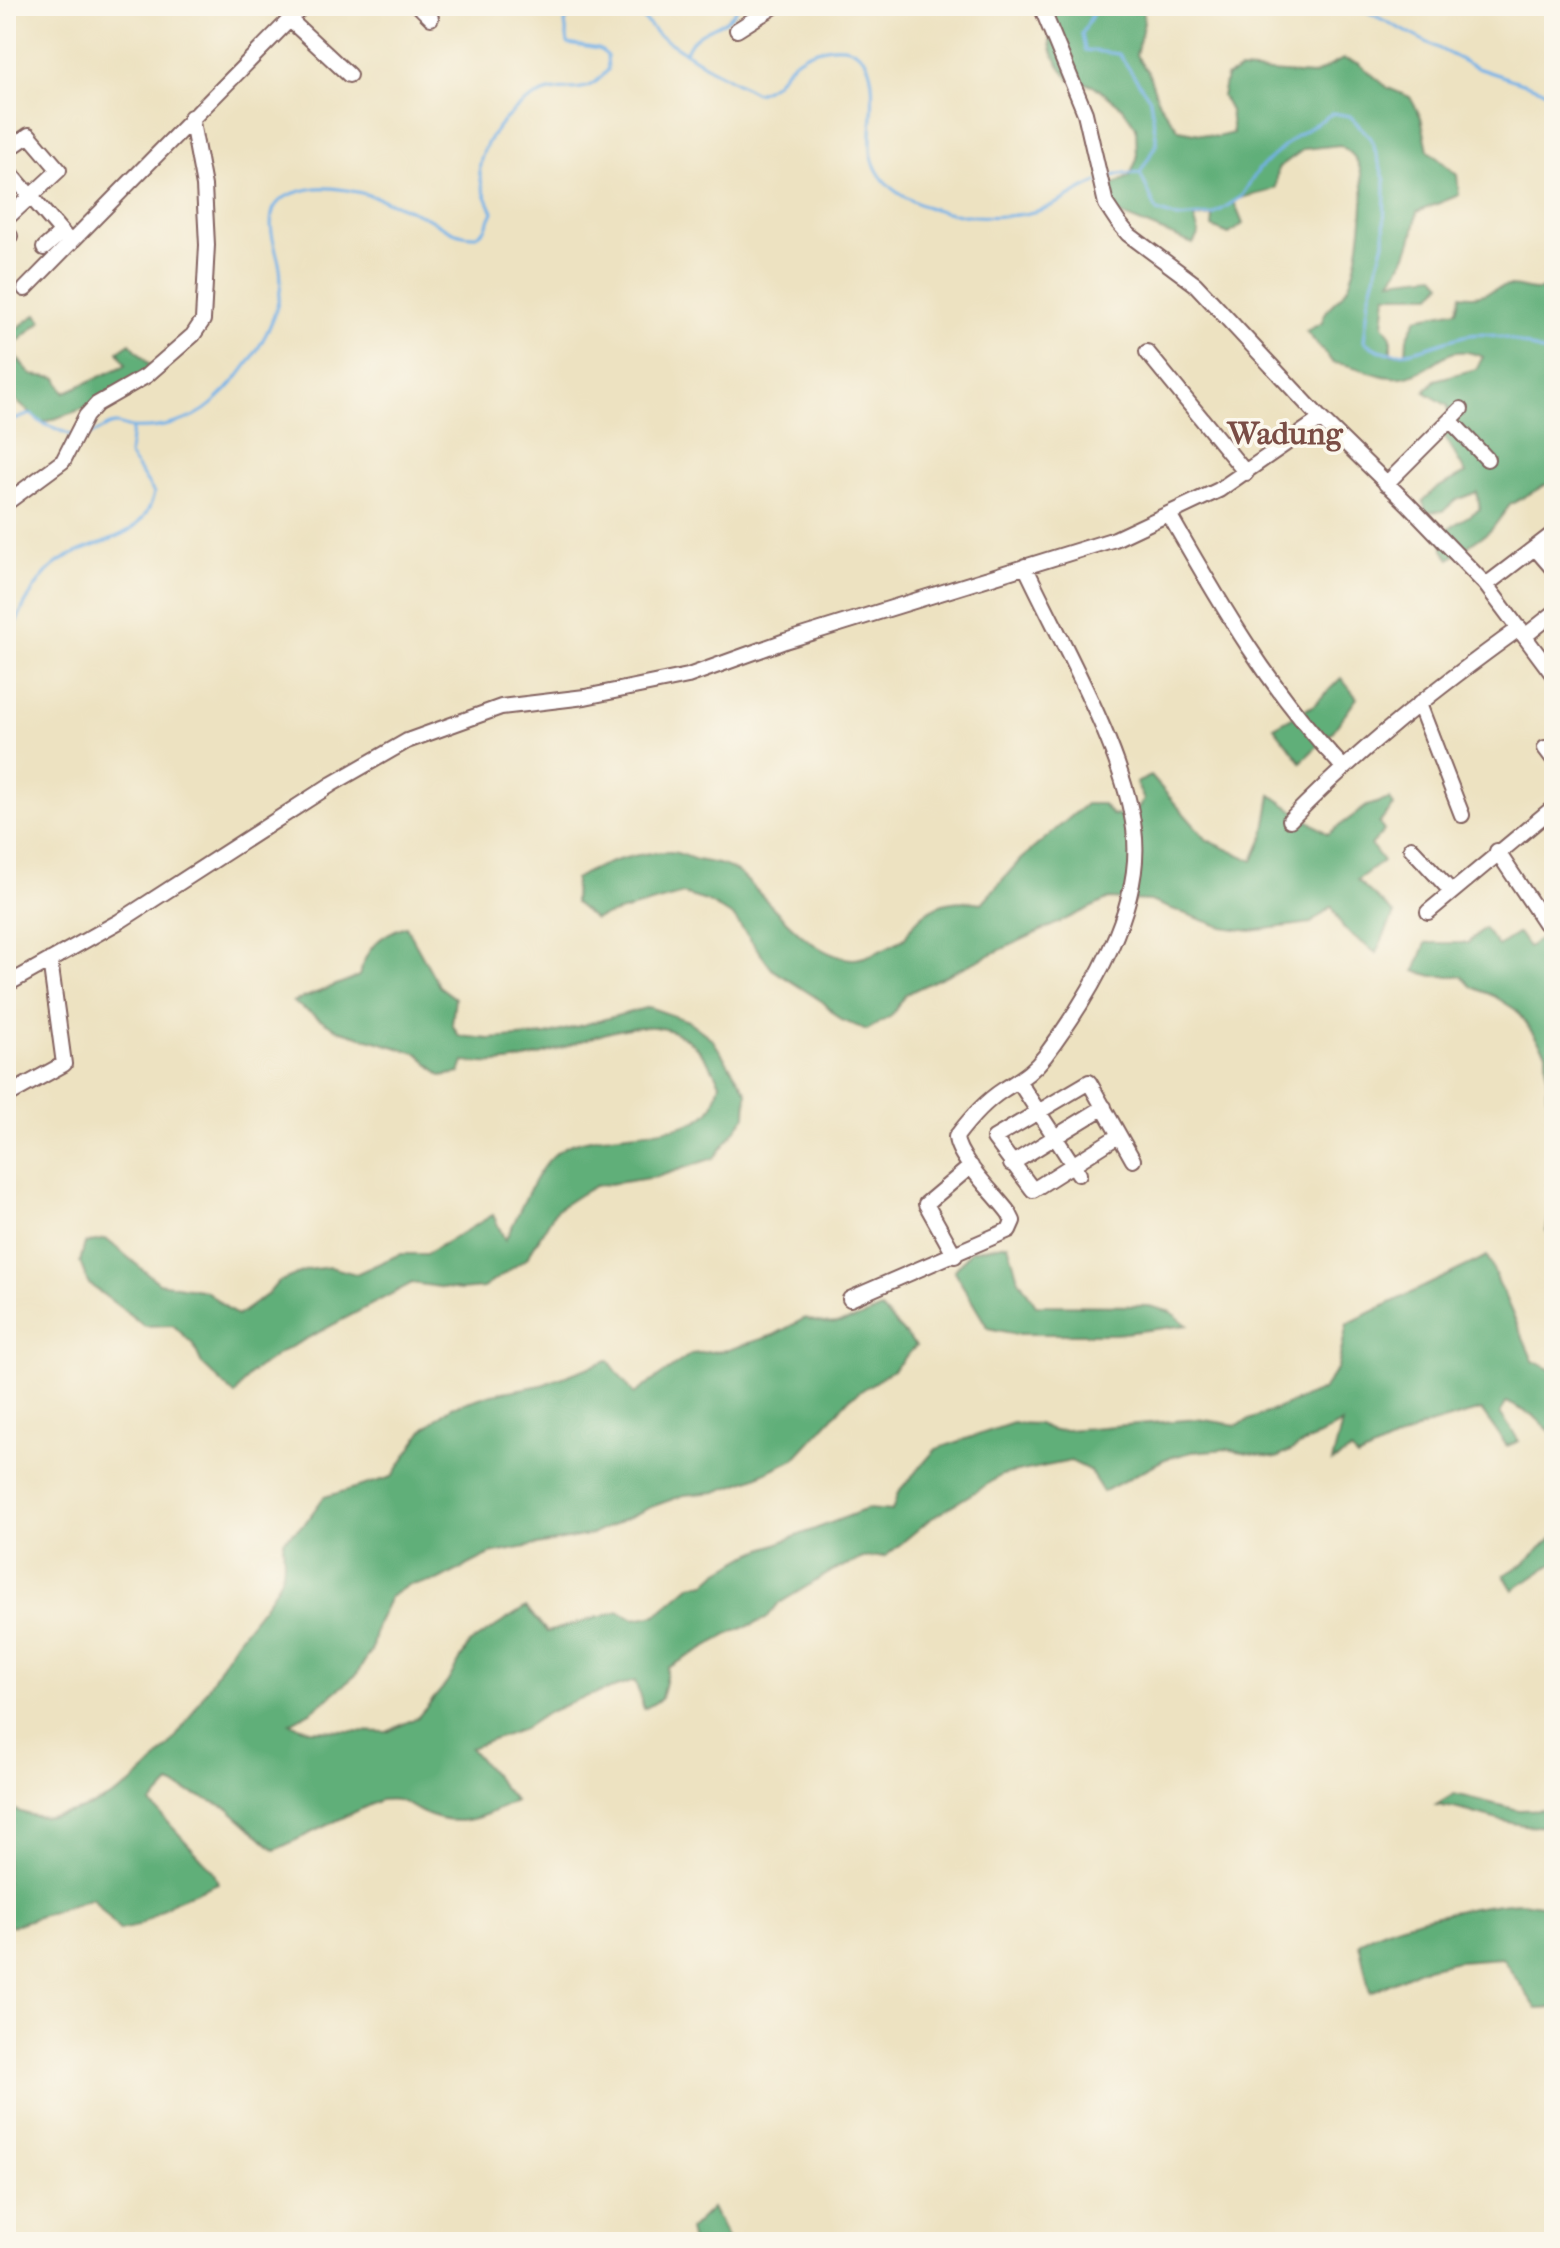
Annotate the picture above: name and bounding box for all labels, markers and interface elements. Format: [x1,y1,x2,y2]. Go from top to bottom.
district label: Wadung [1225,415,1343,452]

